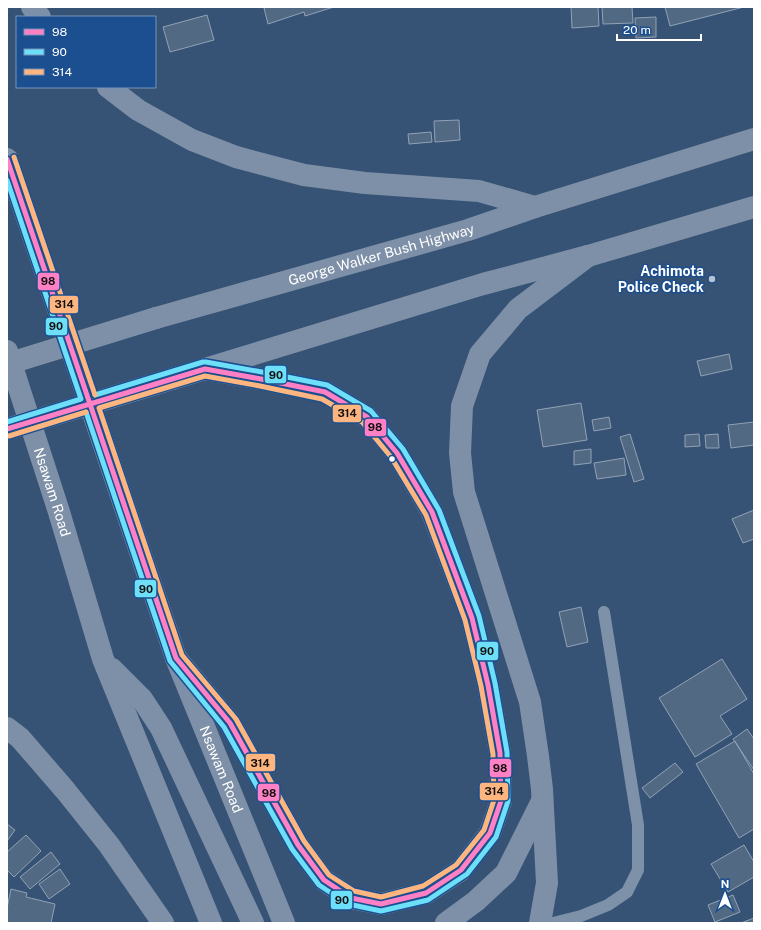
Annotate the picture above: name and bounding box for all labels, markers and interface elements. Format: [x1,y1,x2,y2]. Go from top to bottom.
legend [16,16,156,88]
scale bar [617,16,701,42]
text: 20 m [623,23,651,37]
text: 98 [52,25,67,39]
text: 90 [52,45,67,59]
text: 314 [52,65,72,79]
street label: George Walker Bush Highway [286,220,477,288]
place label: Achimota Police Check [618,263,704,295]
line badge: 98 [37,272,60,291]
marker: Achimota Police Check [707,274,717,284]
text: 98 [41,275,55,287]
line badge: 314 [49,295,79,314]
text: 314 [54,298,74,310]
line badge: 90 [45,317,68,336]
text: 90 [49,320,63,332]
line badge: 90 [264,365,287,384]
text: 90 [269,369,283,381]
line badge: 314 [332,404,362,423]
text: 314 [337,407,357,419]
line badge: 98 [364,418,387,437]
text: 98 [368,421,382,433]
street label: Nsawam Road [31,445,74,538]
unlabelled marker [387,454,397,464]
line badge: 90 [134,579,157,598]
text: 90 [139,583,153,595]
line badge: 90 [476,641,499,661]
text: 90 [480,645,494,657]
street label: Nsawam Road [197,723,246,815]
line badge: 314 [245,753,276,772]
text: 314 [250,757,270,769]
line badge: 98 [489,758,512,778]
text: 98 [493,762,507,774]
line badge: 314 [479,782,509,801]
line badge: 98 [257,783,280,802]
text: 314 [484,785,504,797]
text: 98 [262,787,276,799]
north arrow [705,874,745,914]
text: N [721,878,729,890]
line badge: 90 [330,890,353,910]
text: 90 [335,894,349,906]

